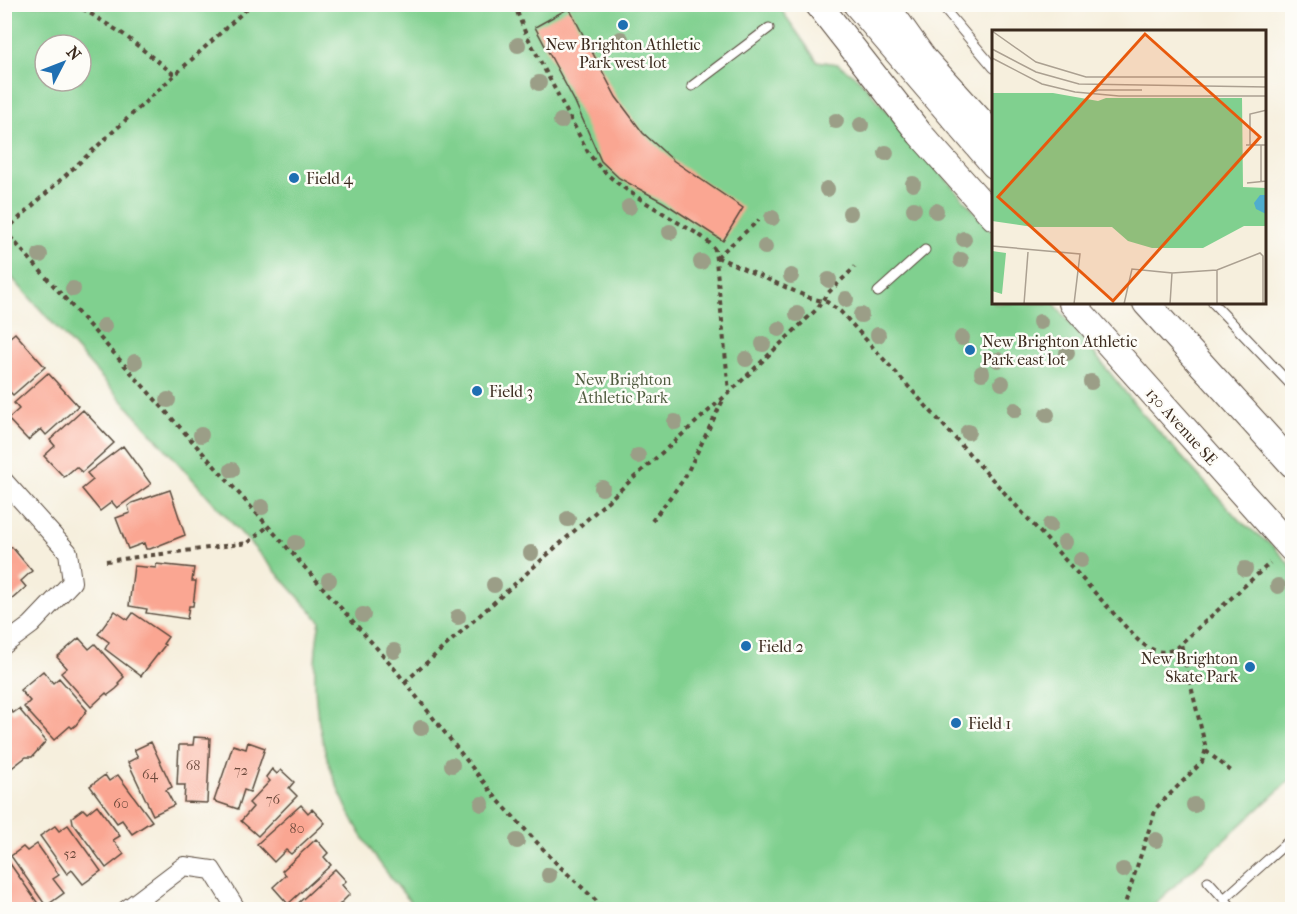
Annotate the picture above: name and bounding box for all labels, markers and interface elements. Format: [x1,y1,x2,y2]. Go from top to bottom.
marker: New Brighton Athletic Park west lot [616,18,630,32]
inset map [992,30,1267,304]
north arrow [33,33,93,93]
place label: New Brighton Athletic Park west lot [545,35,701,72]
text: N [63,42,85,65]
place label: Field 4 [306,169,353,188]
marker: Field 4 [287,171,301,185]
place label: New Brighton Athletic Park east lot [982,332,1137,369]
marker: New Brighton Athletic Park east lot [963,343,977,357]
park label: New Brighton Athletic Park [574,370,672,407]
place label: Field 3 [489,382,533,401]
marker: Field 3 [470,384,484,398]
street label: 130 Avenue SE [1142,384,1222,469]
place label: Field 2 [758,637,804,656]
marker: Field 2 [739,639,753,653]
place label: New Brighton Skate Park [1141,649,1239,686]
marker: New Brighton Skate Park [1243,660,1257,674]
place label: Field 1 [968,714,1011,733]
marker: Field 1 [949,716,963,730]
house number: 68 [186,757,200,774]
house number: 72 [234,762,248,779]
house number: 64 [142,766,159,783]
house number: 76 [266,791,281,808]
house number: 60 [113,795,129,812]
house number: 80 [290,820,304,837]
house number: 52 [63,845,77,862]

